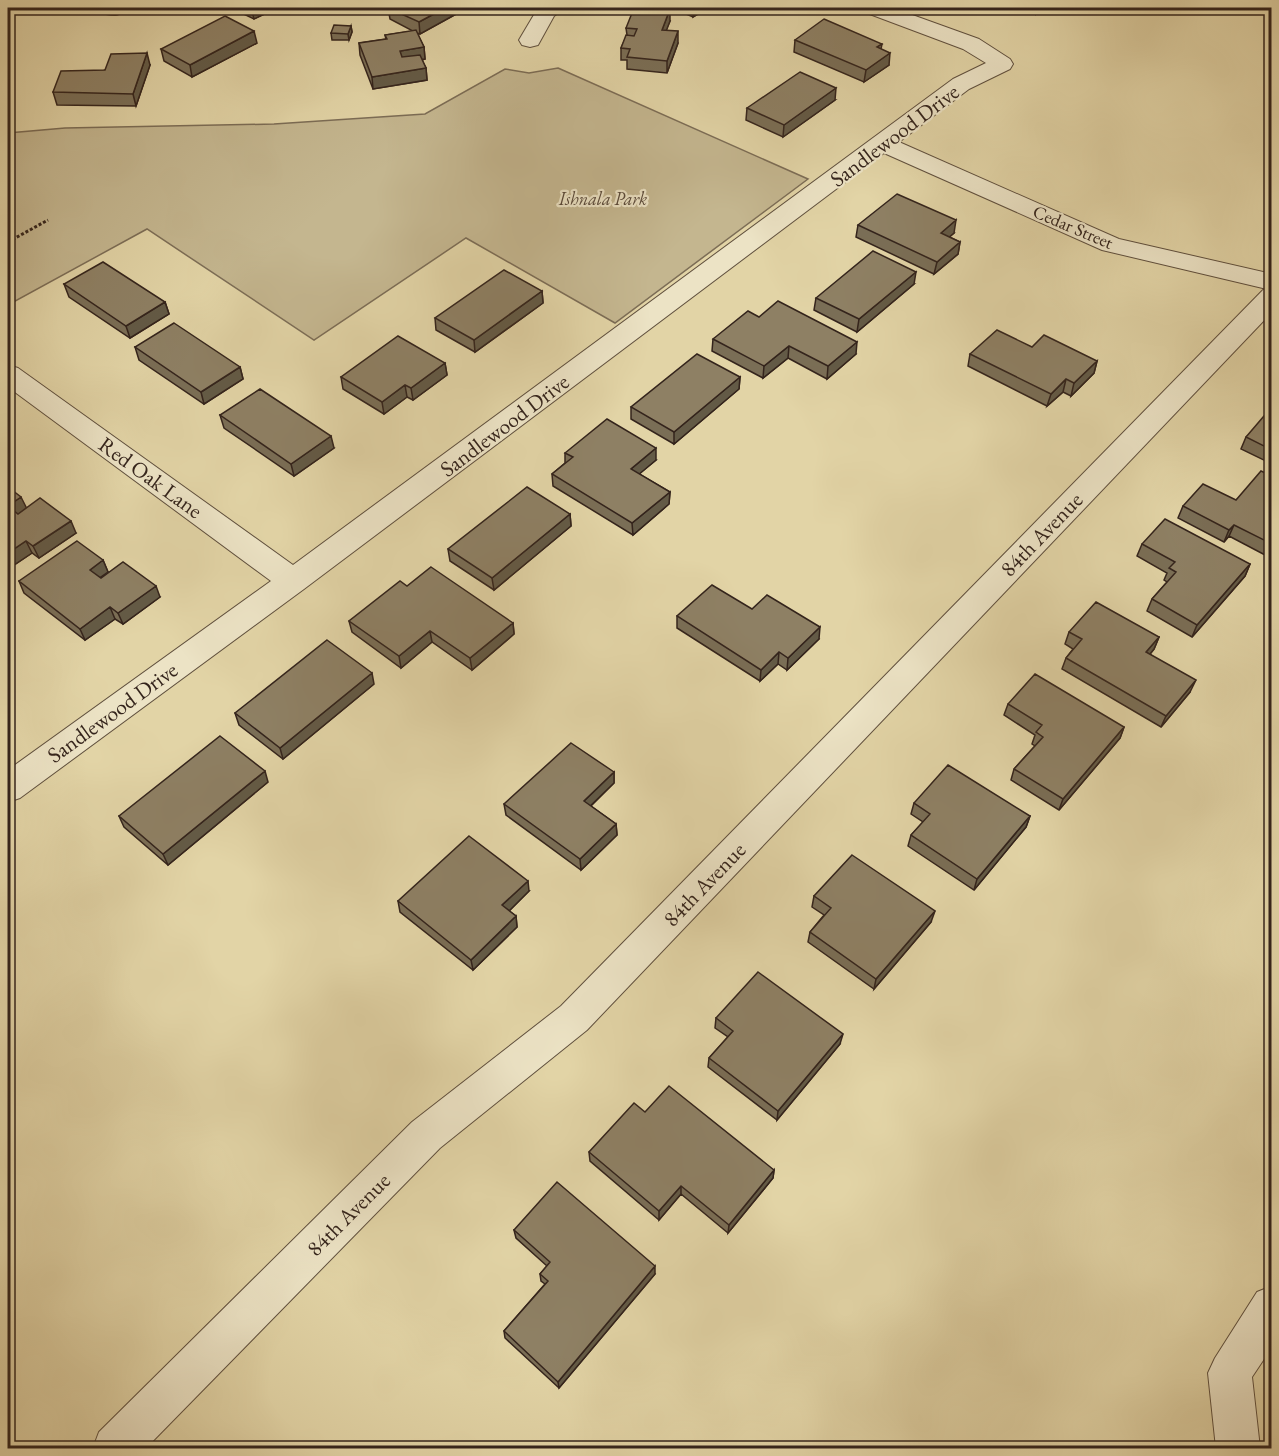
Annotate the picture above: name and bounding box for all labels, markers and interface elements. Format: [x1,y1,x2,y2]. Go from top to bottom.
street label: Sandlewood Drive [824,77,965,193]
park label: Ishnala Park [558,187,647,210]
street label: Cedar Street [1030,199,1117,254]
street label: Sandlewood Drive [434,367,575,483]
street label: Red Oak Lane [93,430,209,525]
street label: 84th Avenue [994,486,1089,583]
street label: Sandlewood Drive [41,655,184,770]
street label: 84th Avenue [657,836,752,933]
street label: 84th Avenue [300,1166,397,1262]

